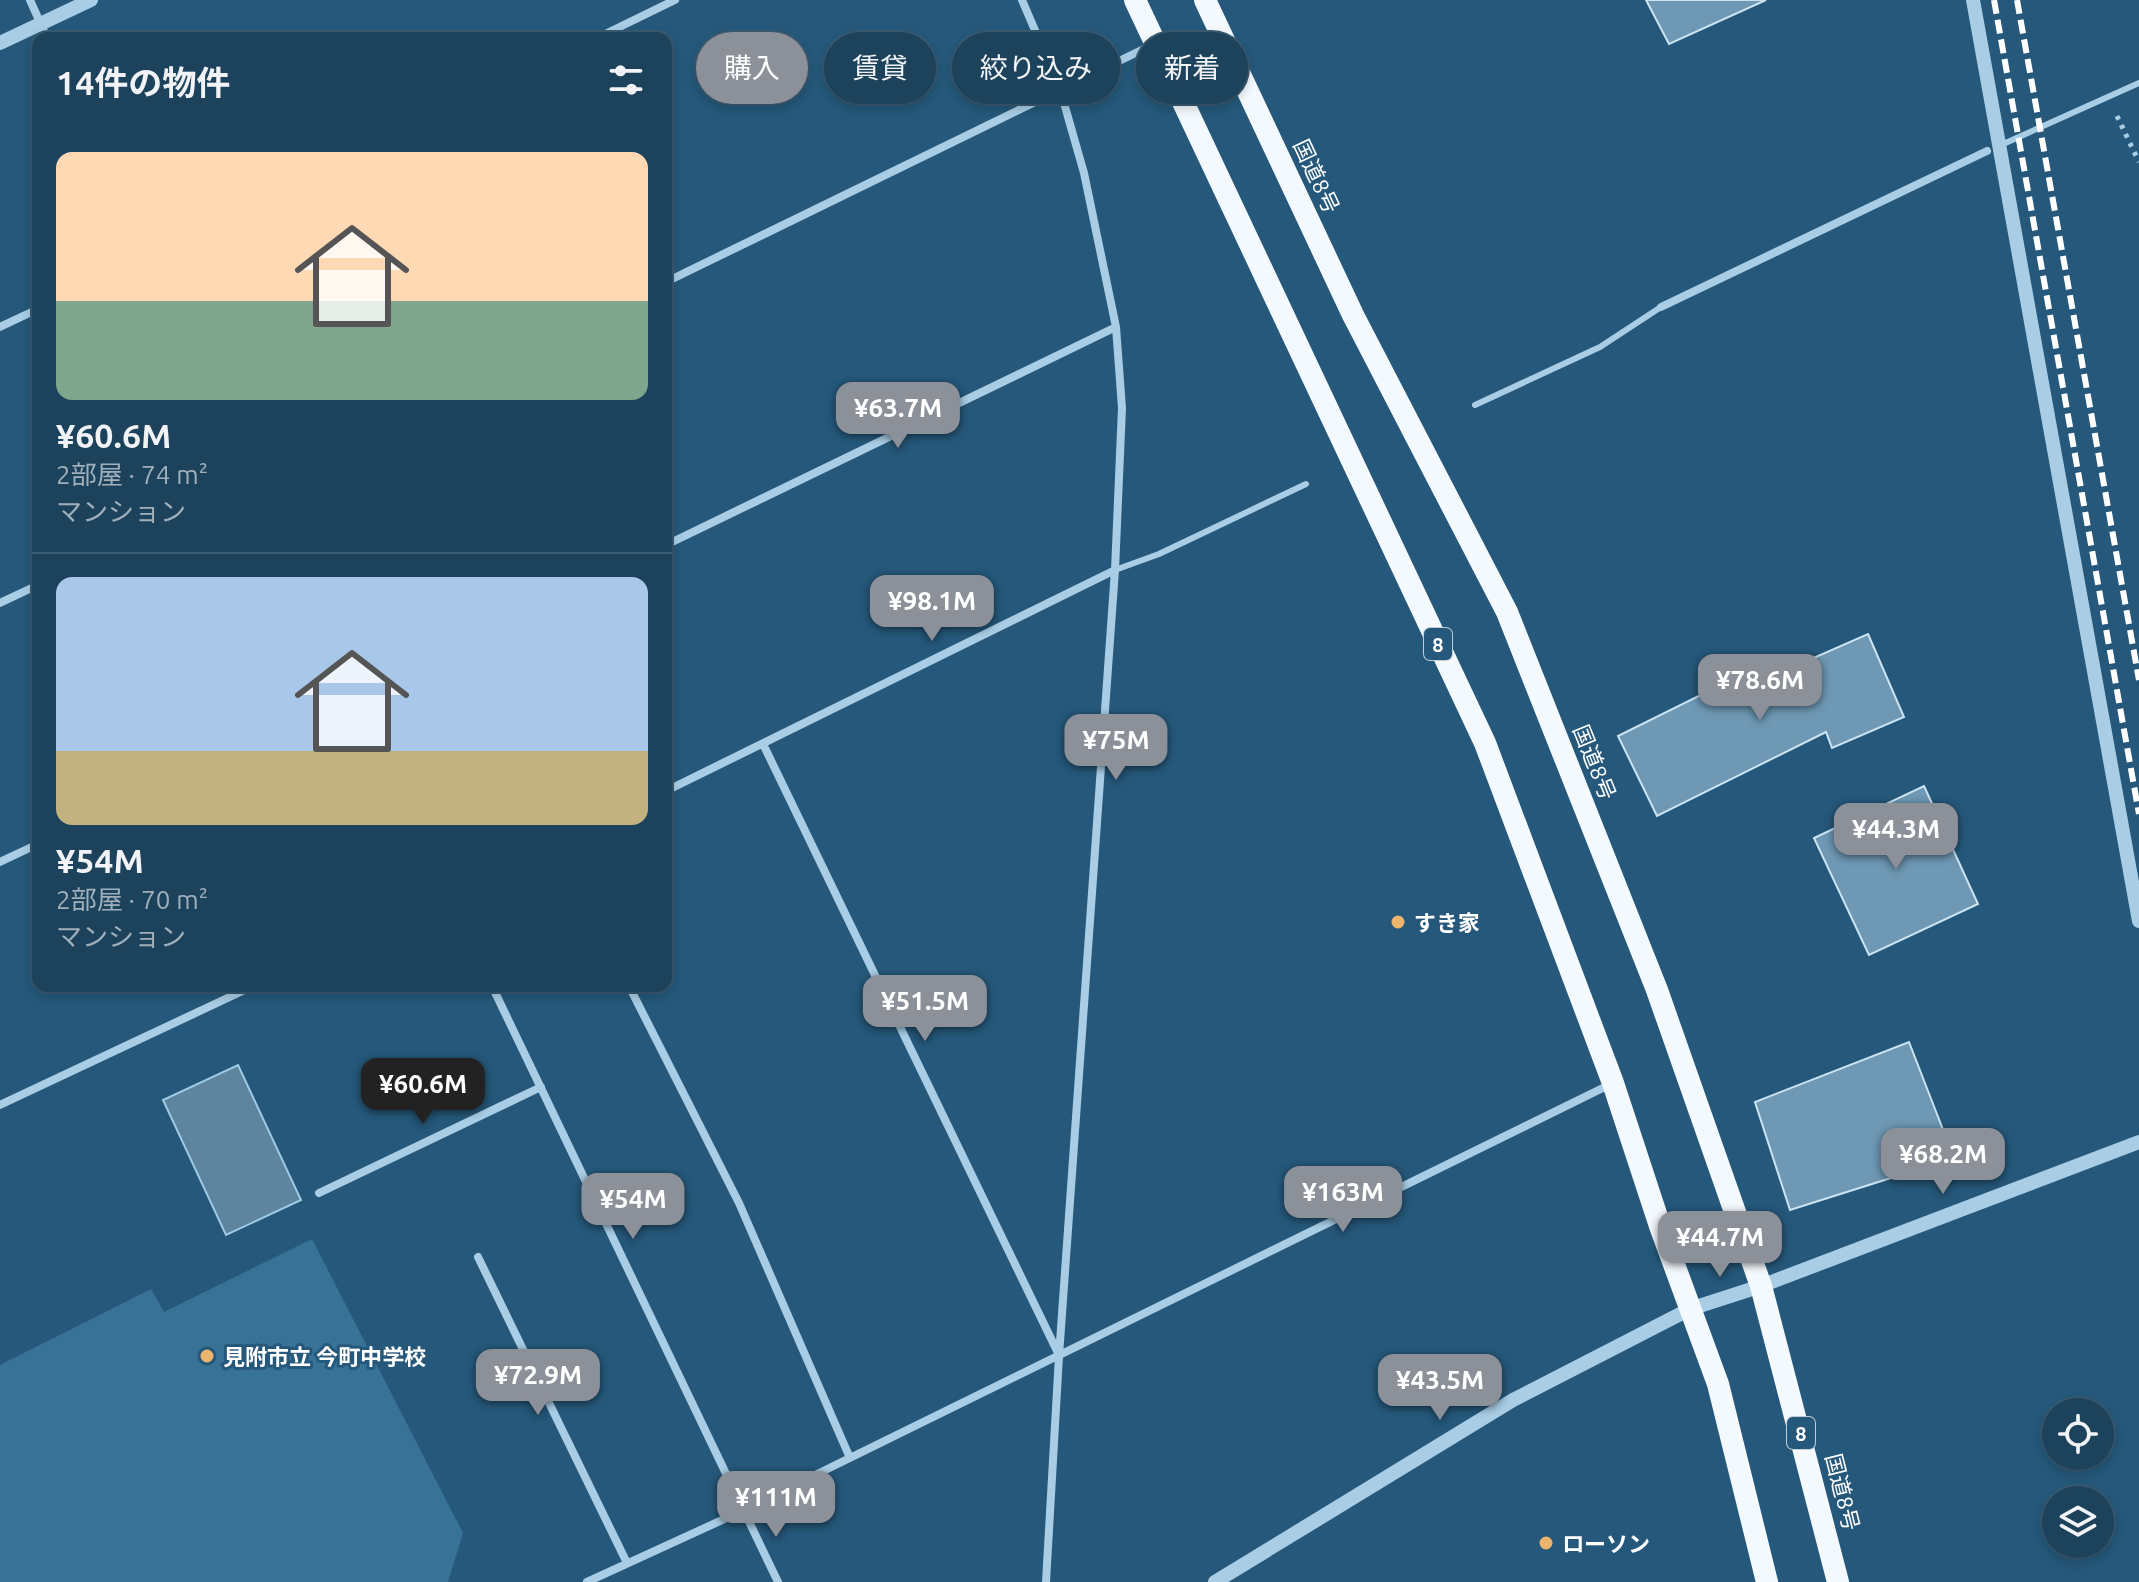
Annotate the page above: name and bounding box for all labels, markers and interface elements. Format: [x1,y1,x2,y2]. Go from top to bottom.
chip: 購入 [696,32,808,104]
chip: 賃貸 [824,32,936,104]
chip: 絞り込み [952,32,1120,104]
chip: 新着 [1136,32,1248,104]
icon: filters [604,58,648,102]
text: 14件の物件 [56,63,230,101]
street label: 国道8号 [1289,135,1345,217]
icon: home [280,204,424,348]
pin: ¥63.7M [833,382,963,450]
text: ¥63.7M [854,393,942,422]
text: ¥60.6M [56,416,171,454]
text: 2部屋 · 74 m² [56,460,208,489]
text: マンション [56,497,186,526]
pin: ¥98.1M [867,575,997,643]
text: ¥98.1M [888,586,976,615]
road number: 8 [1424,628,1452,660]
icon: home [280,629,424,773]
pin: ¥78.6M [1695,654,1825,722]
text: ¥78.6M [1716,665,1804,694]
pin: ¥75M [1069,714,1163,782]
street label: 国道8号 [1569,721,1621,803]
text: ¥75M [1082,725,1150,754]
pin: ¥44.3M [1831,803,1961,871]
text: ¥44.3M [1852,814,1940,843]
text: ¥54M [56,841,144,879]
text: 2部屋 · 70 m² [56,885,208,914]
place label: すき家 [1414,910,1480,935]
marker: すき家 [1389,913,1407,931]
text: マンション [56,922,186,951]
pin: ¥51.5M [860,975,990,1043]
text: ¥51.5M [881,986,969,1015]
pin: ¥60.6M [358,1058,488,1126]
text: ¥60.6M [379,1069,467,1098]
pin: ¥68.2M [1878,1128,2008,1196]
text: ¥68.2M [1899,1139,1987,1168]
pin: ¥163M [1287,1166,1399,1234]
pin: ¥54M [586,1173,680,1241]
text: ¥163M [1302,1177,1384,1206]
text: ¥54M [599,1184,667,1213]
pin: ¥44.7M [1655,1211,1785,1279]
text: ¥44.7M [1676,1222,1764,1251]
place label: 見附市立 今町中学校 [223,1344,426,1369]
marker: 見附市立 今町中学校 [198,1347,216,1365]
pin: ¥72.9M [473,1349,603,1417]
pin: ¥43.5M [1375,1354,1505,1422]
text: ¥72.9M [494,1360,582,1389]
text: ¥43.5M [1396,1365,1484,1394]
map controls [2042,1398,2114,1558]
button: locate [2042,1398,2114,1470]
road number: 8 [1787,1417,1815,1449]
street label: 国道8号 [1821,1451,1865,1533]
pin: ¥111M [720,1471,832,1539]
text: ¥111M [735,1482,817,1511]
button: layers [2042,1486,2114,1558]
place label: ローソン [1562,1531,1650,1556]
marker: ローソン [1537,1534,1555,1552]

